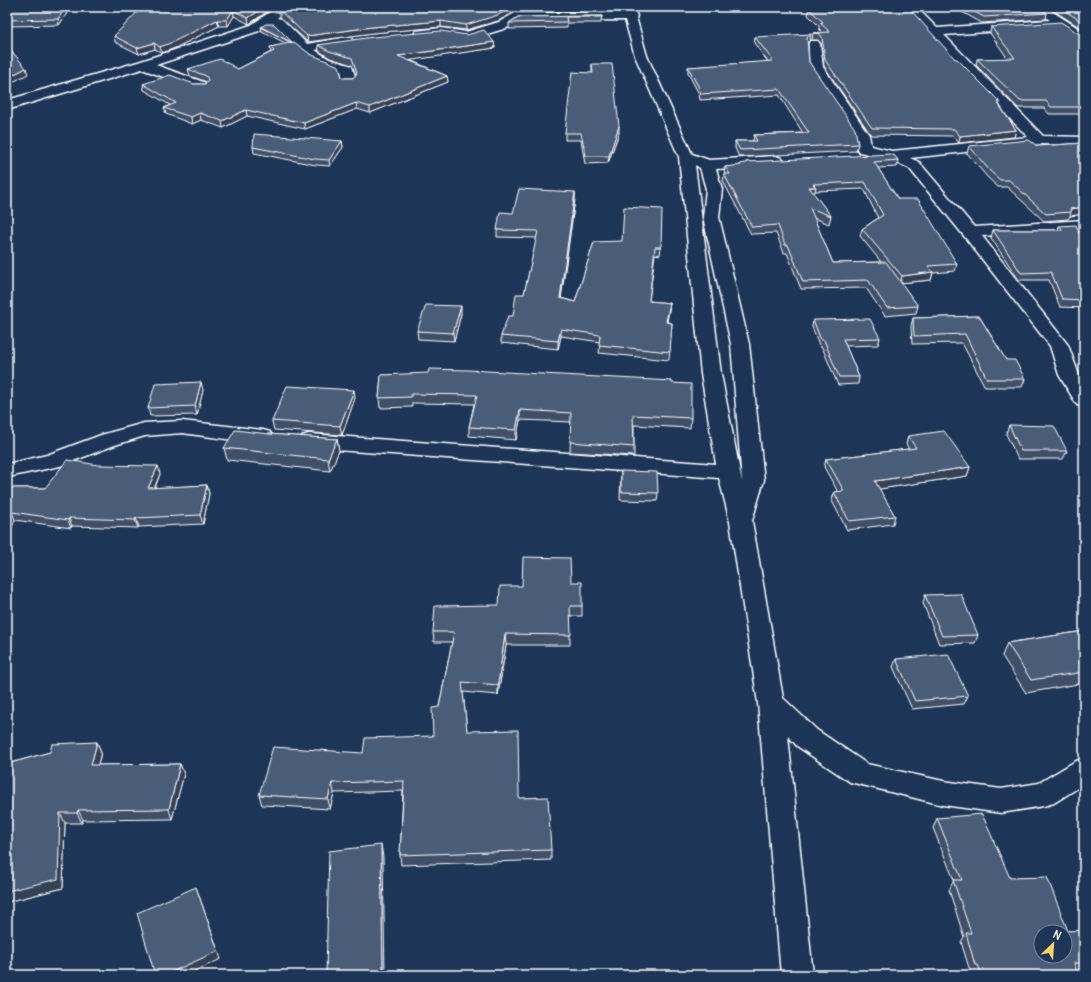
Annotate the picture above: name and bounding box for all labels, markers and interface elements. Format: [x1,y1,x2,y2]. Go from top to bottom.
north arrow [1033,924,1073,964]
text: N [1051,927,1064,943]

